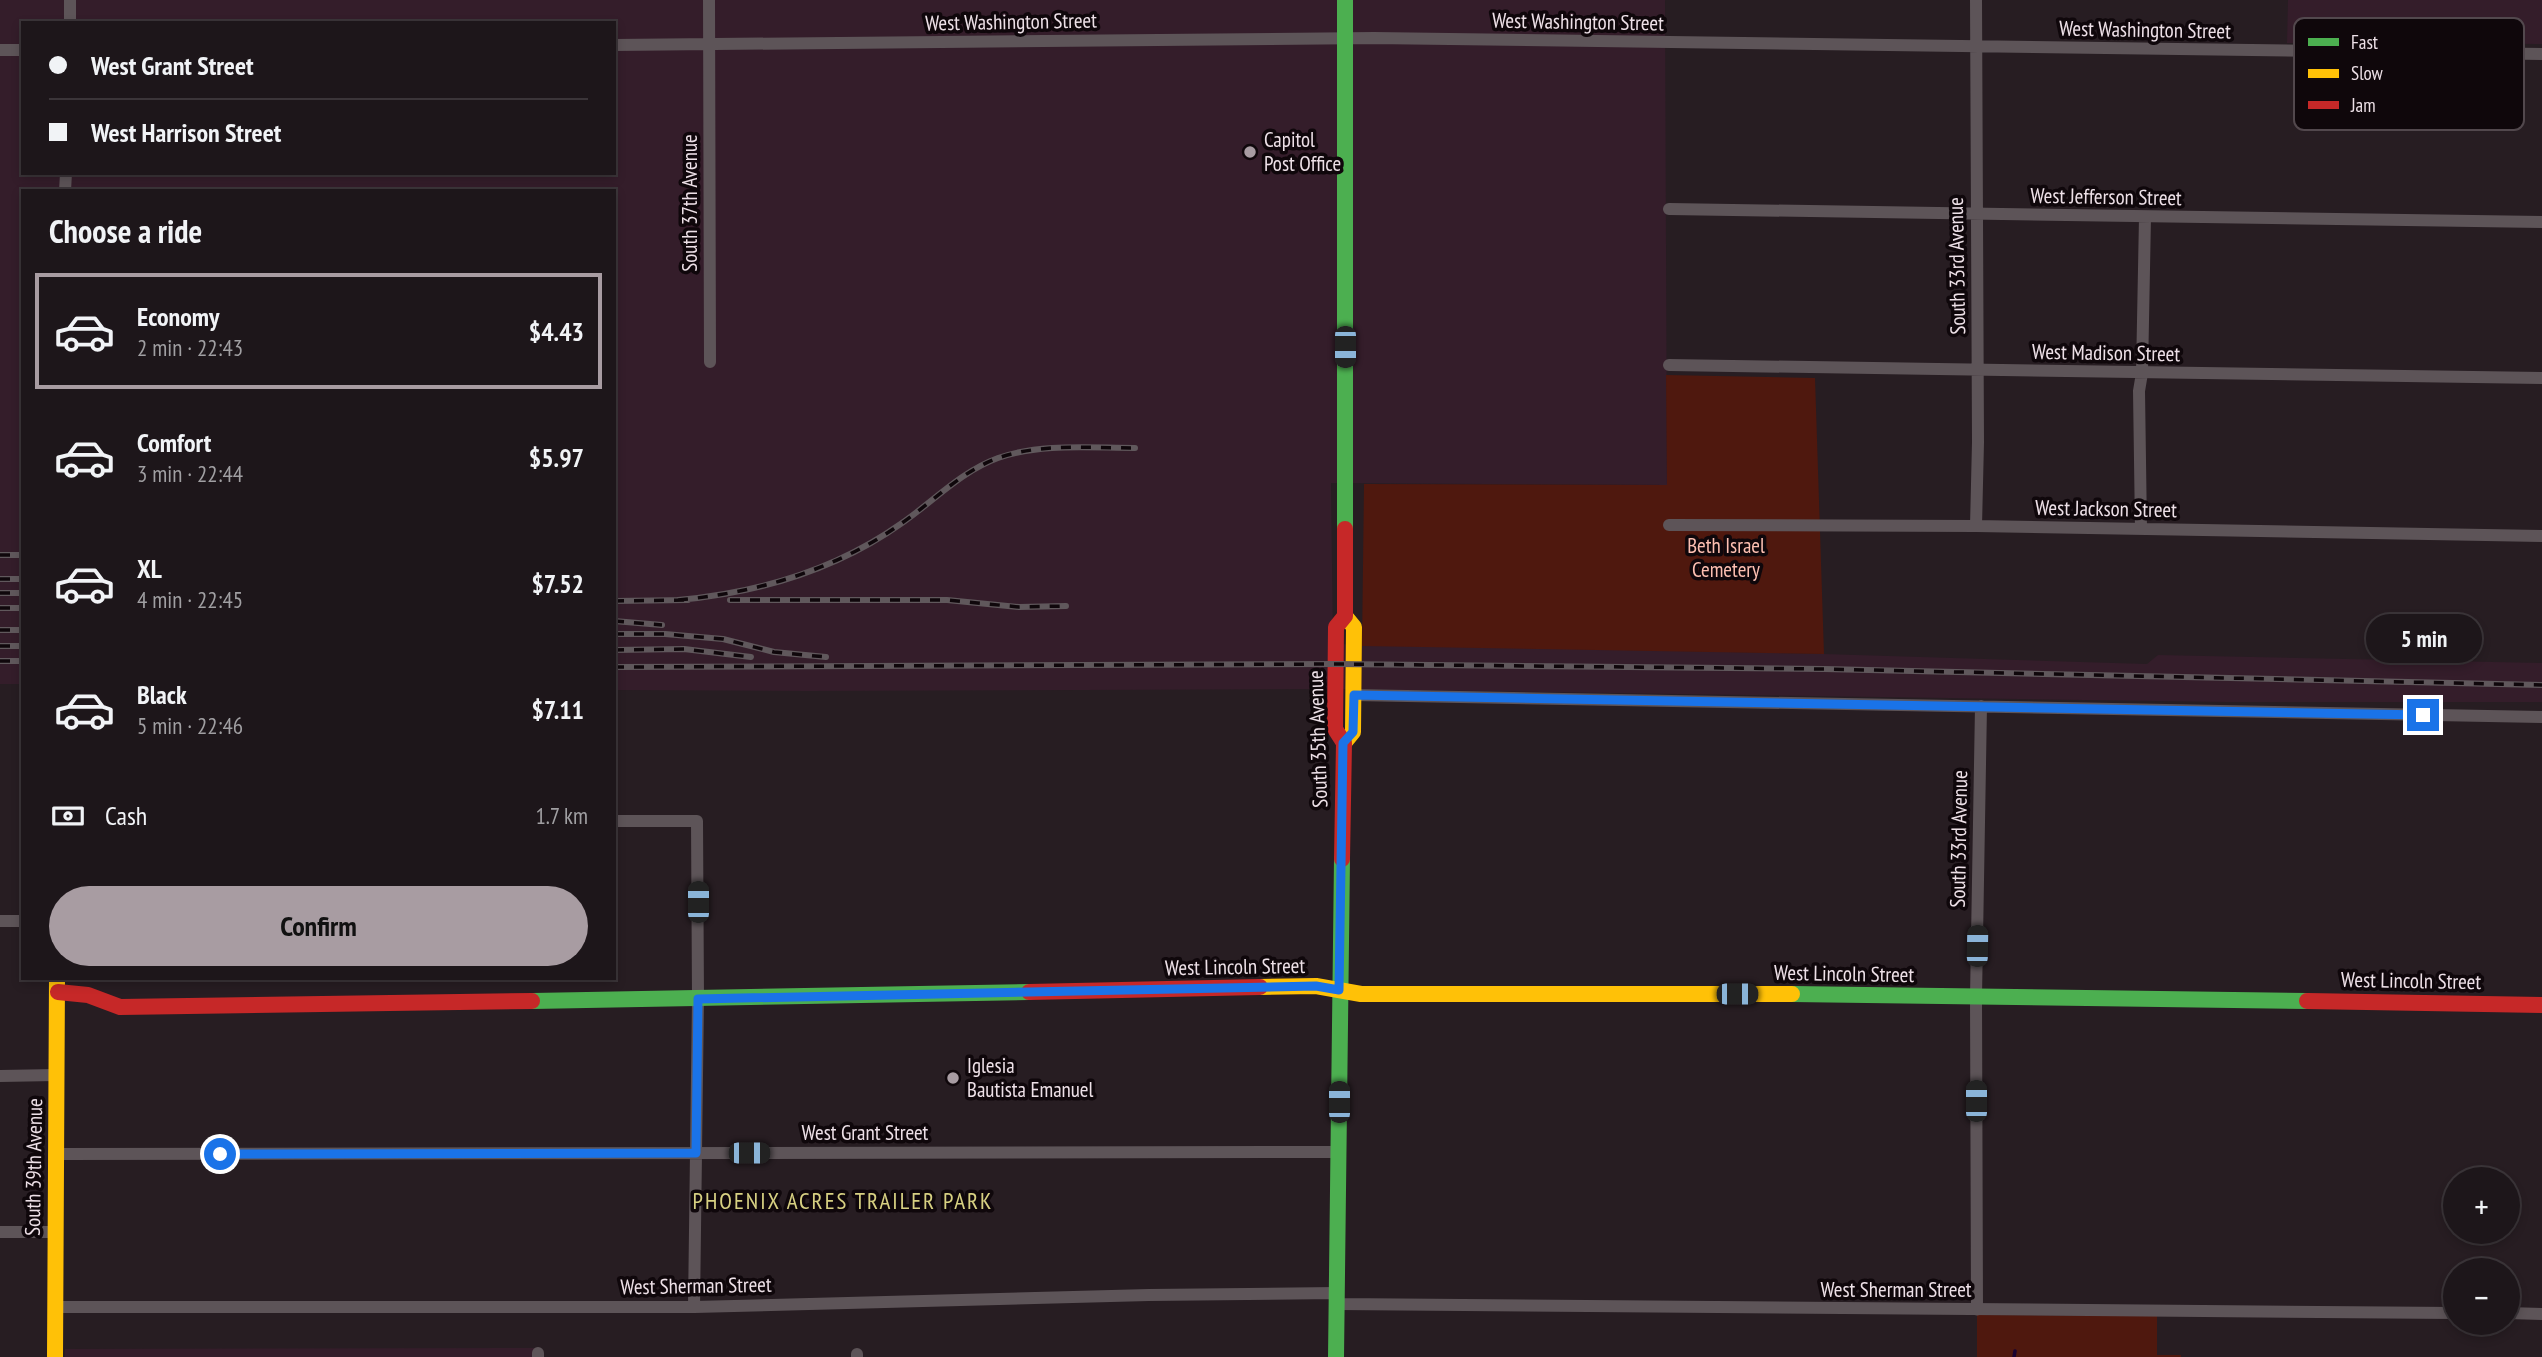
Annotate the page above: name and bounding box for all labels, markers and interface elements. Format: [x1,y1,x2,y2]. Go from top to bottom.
street label: West Washington Street [925,6,1097,36]
street label: West Washington Street [1492,7,1664,37]
street label: West Washington Street [2059,15,2231,45]
legend [2294,18,2524,130]
text: Fast [2351,30,2379,54]
text: West Grant Street [91,49,254,82]
text: Slow [2351,61,2384,85]
text: Jam [2350,93,2376,117]
text: West Harrison Street [91,116,281,149]
place label: Capitol Post Office [1264,126,1341,177]
street label: South 37th Avenue [676,134,703,272]
marker: Capitol Post Office [1242,144,1258,160]
street label: West Jefferson Street [2030,182,2182,211]
street label: South 33rd Avenue [1942,197,1971,335]
text: Choose a ride [49,210,202,252]
icon: car [53,300,116,363]
text: Economy [137,300,219,333]
text: $4.43 [529,315,584,348]
car [1335,326,1356,368]
text: 2 min · 22:43 [137,333,243,362]
street label: West Madison Street [2032,338,2181,367]
icon: car [53,426,116,489]
text: Comfort [137,426,211,459]
text: $5.97 [529,441,584,474]
text: 3 min · 22:44 [137,459,243,488]
street label: West Jackson Street [2035,494,2177,523]
park label: Beth Israel Cemetery [1687,532,1765,583]
icon: car [53,552,116,615]
text: XL [137,552,162,585]
text: $7.52 [531,567,584,600]
text: 4 min · 22:45 [137,585,243,614]
callout: 5 min [2365,614,2481,662]
text: 5 min [2401,624,2447,653]
street label: South 35th Avenue [1302,670,1333,808]
icon: car [53,678,116,741]
text: Black [137,678,187,711]
text: $7.11 [531,693,584,726]
route end [2407,699,2439,731]
text: 5 min · 22:46 [137,711,243,740]
street label: South 33rd Avenue [1944,770,1973,908]
icon: cash [49,797,87,835]
text: Cash [105,799,147,832]
text: 1.7 km [535,801,588,830]
car [688,881,709,923]
button: Confirm [49,886,588,966]
car [1967,925,1988,967]
street label: West Lincoln Street [1165,952,1305,981]
street label: West Lincoln Street [1774,959,1914,988]
street label: West Lincoln Street [2341,966,2481,995]
car [1717,984,1759,1005]
place label: Iglesia Bautista Emanuel [967,1052,1094,1103]
marker: Iglesia Bautista Emanuel [945,1070,961,1086]
car [1966,1080,1987,1122]
car [1329,1081,1350,1123]
street label: South 39th Avenue [19,1098,48,1236]
street label: West Grant Street [802,1119,929,1146]
route start [204,1138,236,1170]
car [729,1143,771,1164]
map controls [2443,1167,2520,1335]
button: + [2443,1167,2520,1244]
district label: PHOENIX ACRES TRAILER PARK [693,1186,993,1215]
button: − [2443,1258,2520,1335]
street label: West Sherman Street [620,1271,772,1300]
street label: West Sherman Street [1820,1276,1972,1303]

